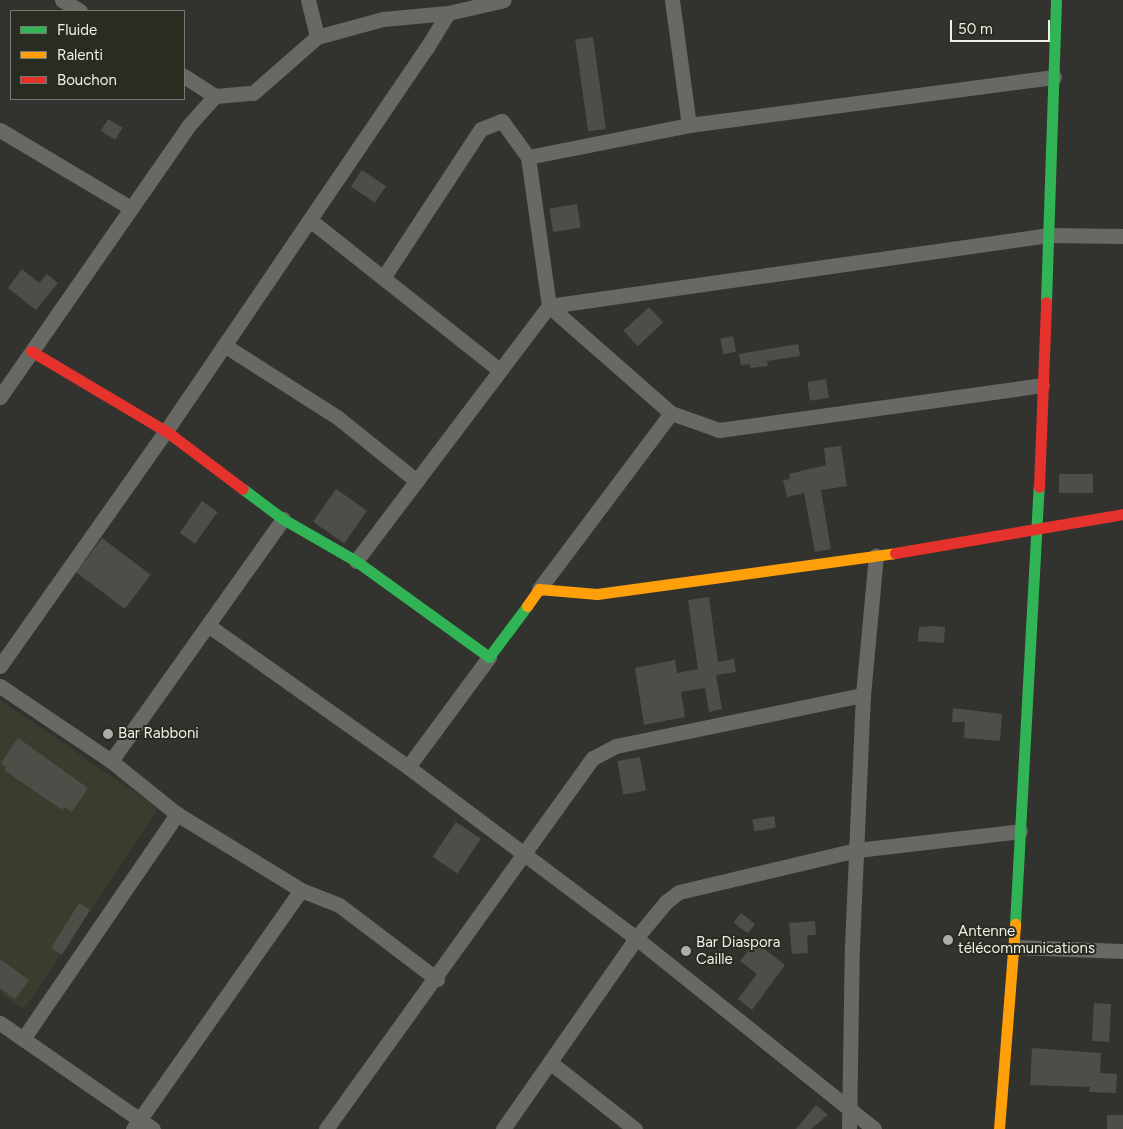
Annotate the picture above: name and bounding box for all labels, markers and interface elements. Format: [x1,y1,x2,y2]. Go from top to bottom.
legend [10,10,185,100]
scale bar [953,10,1053,42]
text: 50 m [958,20,993,38]
text: Fluide [57,21,97,39]
text: Ralenti [57,46,103,64]
text: Bouchon [57,71,117,89]
place label: Bar Rabboni [118,725,199,743]
marker: Bar Rabboni [102,728,114,740]
place label: Antenne télécommunications [958,922,1095,957]
place label: Bar Diaspora Caille [696,933,780,968]
marker: Antenne télécommunications [942,934,954,946]
marker: Bar Diaspora Caille [680,945,692,957]

